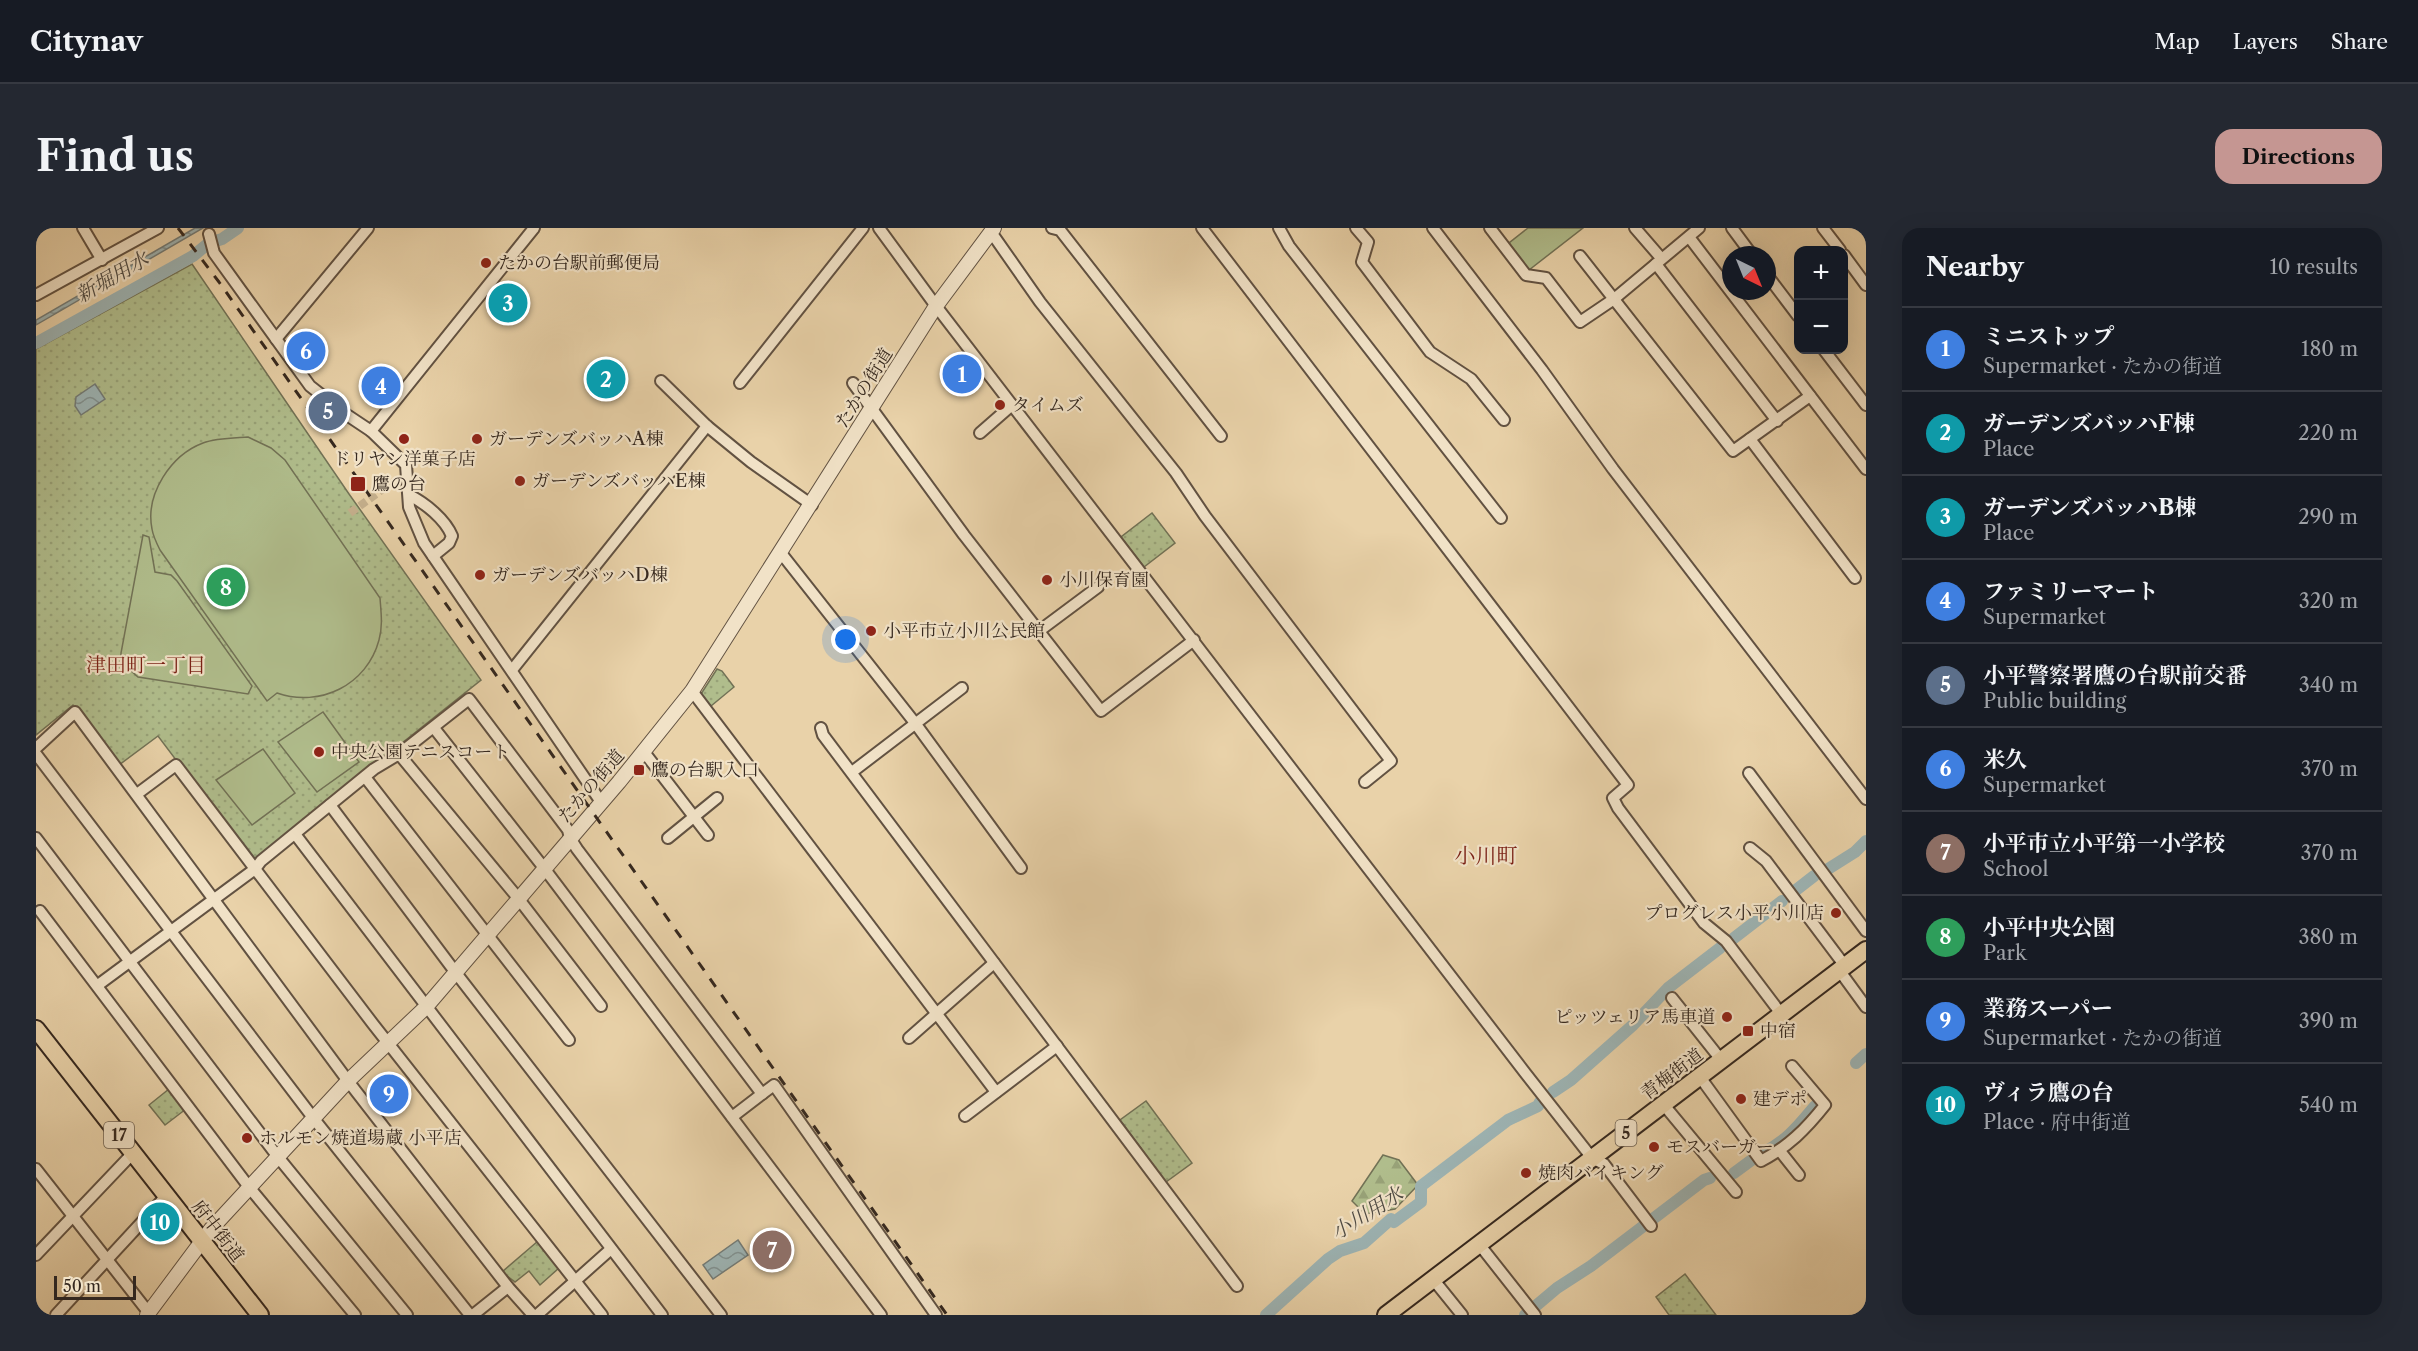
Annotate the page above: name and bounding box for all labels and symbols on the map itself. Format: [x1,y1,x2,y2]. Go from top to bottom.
water label: 新堀用水 [71,246,154,307]
north arrow [1722,246,1776,300]
place label: たかの台駅前郵便局 [498,252,660,274]
marker: たかの台駅前郵便局 [479,256,493,270]
pin: 3 [488,280,528,326]
pin: 6 [286,328,326,374]
street label: たかの街道 [831,344,897,432]
pin: 1 [942,352,982,396]
pin: 2 [586,356,626,402]
pin: 4 [362,364,400,408]
pin: 5 [308,388,348,434]
place label: タイムズ [1012,394,1084,416]
marker: タイムズ [993,398,1007,412]
place label: ガーデンズバッハA棟 [489,428,663,450]
marker: ドリヤン洋菓子店 [397,432,411,446]
marker: ガーデンズバッハA棟 [470,432,484,446]
place label: ドリヤン洋菓子店 [332,448,476,470]
place label: ガーデンズバッハE棟 [532,470,706,492]
place label: 鷹の台 [372,473,426,495]
marker: ガーデンズバッハE棟 [513,474,527,488]
marker: 鷹の台 [349,475,367,493]
pin: 8 [206,564,246,610]
place label: ガーデンズバッハD棟 [492,564,668,586]
marker: ガーデンズバッハD棟 [473,568,487,582]
place label: 小川保育園 [1059,569,1149,591]
marker: 小川保育園 [1040,573,1054,587]
place label: 小平市立小川公民館 [883,620,1045,642]
marker: 小平市立小川公民館 [864,624,878,638]
your location [831,625,860,654]
district label: 津田町一丁目 [86,653,206,677]
place label: 中央公園テニスコート [331,741,510,763]
marker: 中央公園テニスコート [312,745,326,759]
street label: たかの街道 [553,745,629,827]
place label: 鷹の台駅入口 [651,759,759,781]
marker: 鷹の台駅入口 [632,763,646,777]
district label: 小川町 [1455,843,1518,868]
place label: プログレス小平小川店 [1645,902,1824,924]
marker: プログレス小平小川店 [1829,906,1843,920]
place label: ピッツェリア馬車道 [1554,1006,1715,1028]
marker: ピッツェリア馬車道 [1720,1010,1734,1024]
place label: 中宿 [1760,1020,1796,1042]
marker: 中宿 [1741,1024,1755,1038]
street label: 青梅街道 [1637,1044,1707,1104]
pin: 9 [370,1072,408,1116]
place label: 建デポ [1753,1088,1807,1110]
marker: 建デポ [1734,1092,1748,1106]
road number: 5 [1616,1120,1636,1146]
road number: 17 [104,1122,134,1148]
place label: ホルモン焼道場蔵 小平店 [259,1127,462,1149]
marker: ホルモン焼道場蔵 小平店 [240,1131,254,1145]
place label: モスバーガー [1666,1136,1774,1158]
marker: モスバーガー [1647,1140,1661,1154]
place label: 焼肉バイキング [1538,1162,1663,1184]
marker: 焼肉バイキング [1519,1166,1533,1180]
water label: 小川用水 [1327,1181,1409,1244]
street label: 府中街道 [187,1196,249,1266]
pin: 10 [140,1200,180,1244]
pin: 7 [752,1228,792,1272]
scale bar [54,1273,136,1300]

